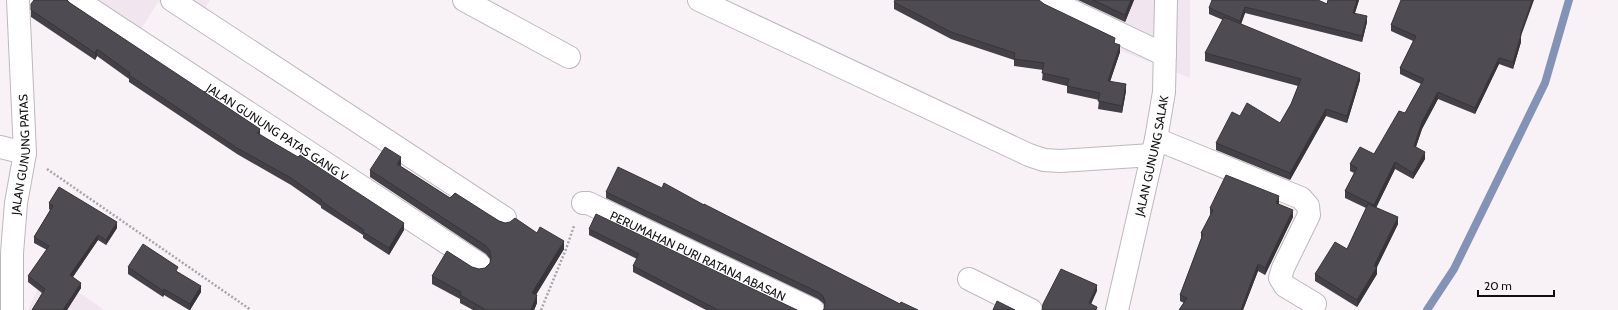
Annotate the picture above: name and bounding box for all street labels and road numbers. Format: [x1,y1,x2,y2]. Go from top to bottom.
street label: JALAN GUNUNG PATAS GANG V [203,79,352,184]
street label: JALAN GUNUNG PATAS [7,94,33,216]
street label: JALAN GUNUNG SALAK [1131,94,1171,218]
street label: PERUMAHAN PURI RATANA ABASAN [608,207,788,304]

